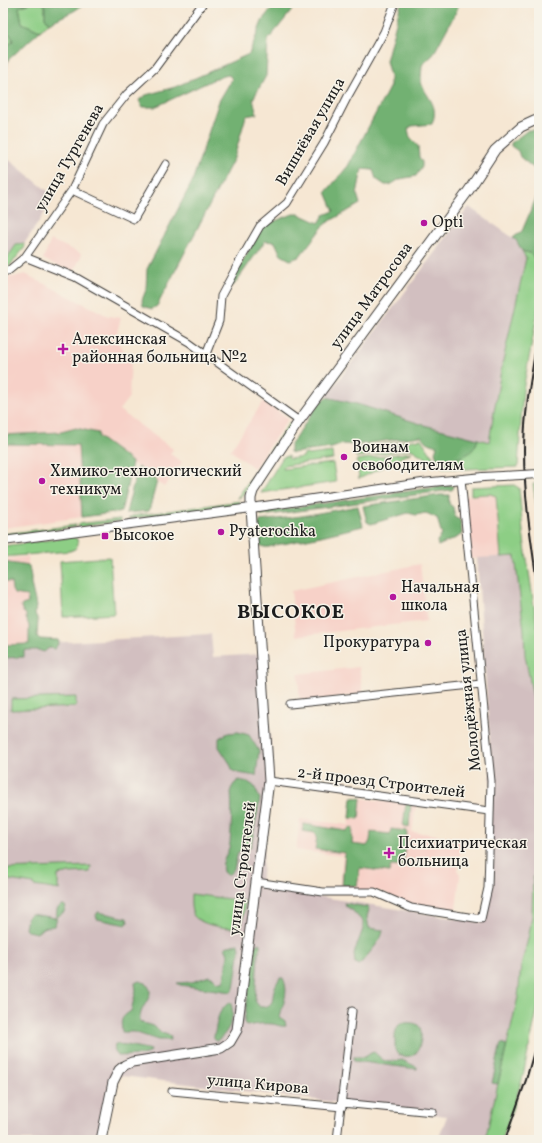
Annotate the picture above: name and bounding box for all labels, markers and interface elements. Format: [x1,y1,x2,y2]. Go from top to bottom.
street label: Вишнёвая улица [271,74,351,190]
street label: улица Тургенева [30,100,110,216]
place label: Opti [432,212,463,234]
marker: Opti [419,218,429,228]
street label: улица Матросова [326,238,418,354]
place label: Алексинская районная больница №2 [72,329,248,369]
marker: Алексинская районная больница №2 [57,343,69,355]
place label: Воинам освободителям [352,437,464,477]
marker: Воинам освободителям [339,452,349,462]
place label: Химико-технологический техникум [50,461,242,501]
marker: Химико-технологический техникум [37,476,47,486]
place label: Pyaterochka [229,521,316,543]
place label: Высокое [113,525,174,547]
marker: Pyaterochka [216,527,226,537]
marker: Высокое [100,531,110,541]
place label: Начальная школа [401,577,479,617]
marker: Начальная школа [388,592,398,602]
district label: ВЫСОКОЕ [237,599,345,627]
street label: Молодёжная улица [451,628,487,772]
place label: Прокуратура [323,632,420,654]
marker: Прокуратура [423,638,433,648]
street label: 2-й проезд Строителей [296,762,466,804]
street label: улица Строителей [224,801,262,937]
place label: Психиатрическая больница [398,833,527,873]
marker: Психиатрическая больница [383,847,395,859]
street label: улица Кирова [206,1070,310,1100]

